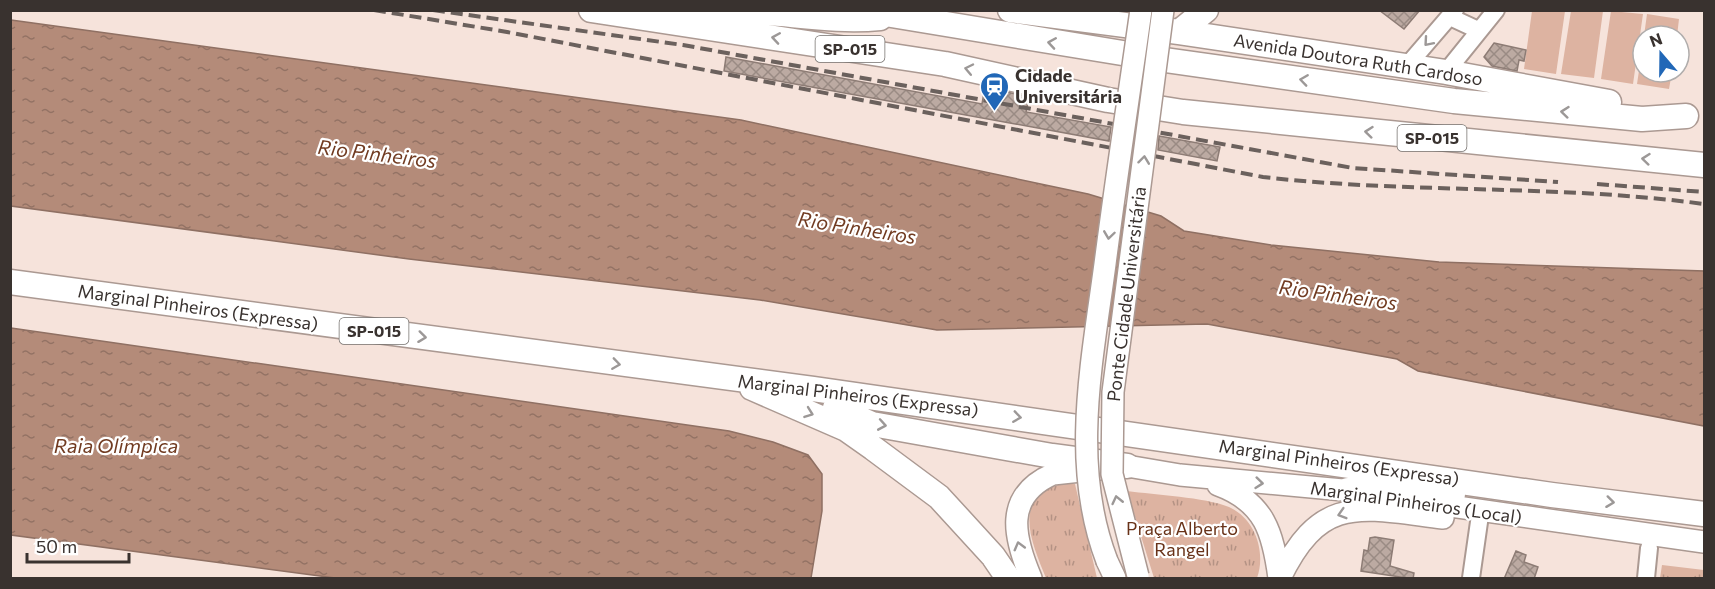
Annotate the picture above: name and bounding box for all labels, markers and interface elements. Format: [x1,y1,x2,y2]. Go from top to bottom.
north arrow [1631,24,1691,84]
street label: Avenida Doutora Ruth Cardoso [1232,28,1484,90]
text: N [1647,28,1665,50]
one-way arrow [772,33,781,45]
one-way arrow [1424,35,1435,46]
road number: SP-015 [816,36,884,62]
one-way arrow [1048,37,1058,50]
one-way arrow [964,64,974,77]
place label: Cidade Universitária [1015,64,1122,107]
station icon: Cidade Universitária [978,70,1010,112]
one-way arrow [1299,75,1308,87]
one-way arrow [1560,106,1569,119]
road number: SP-015 [1398,125,1466,151]
one-way arrow [1364,126,1373,139]
water label: Rio Pinheiros [317,134,438,172]
one-way arrow [1642,153,1651,166]
one-way arrow [1137,156,1149,165]
street label: Ponte Cidade Universitária [1102,185,1150,403]
water label: Rio Pinheiros [796,206,918,248]
one-way arrow [1103,230,1116,239]
water label: Rio Pinheiros [1277,274,1399,314]
street label: Marginal Pinheiros (Expressa) [77,279,320,335]
road number: SP-015 [340,318,409,344]
one-way arrow [418,331,427,343]
one-way arrow [611,357,620,369]
street label: Marginal Pinheiros (Expressa) [736,369,980,421]
one-way arrow [803,406,814,418]
one-way arrow [1012,410,1021,422]
one-way arrow [877,419,886,431]
water label: Raia Olímpica [54,433,178,457]
street label: Marginal Pinheiros (Expressa) [1218,434,1461,490]
one-way arrow [1254,476,1263,489]
street label: Marginal Pinheiros (Local) [1309,476,1523,528]
one-way arrow [1111,495,1124,505]
one-way arrow [1605,495,1614,508]
one-way arrow [1337,507,1348,519]
park label: Praça Alberto Rangel [1126,517,1238,560]
scale bar [27,526,129,564]
text: 50 m [36,535,77,557]
one-way arrow [1014,541,1026,552]

